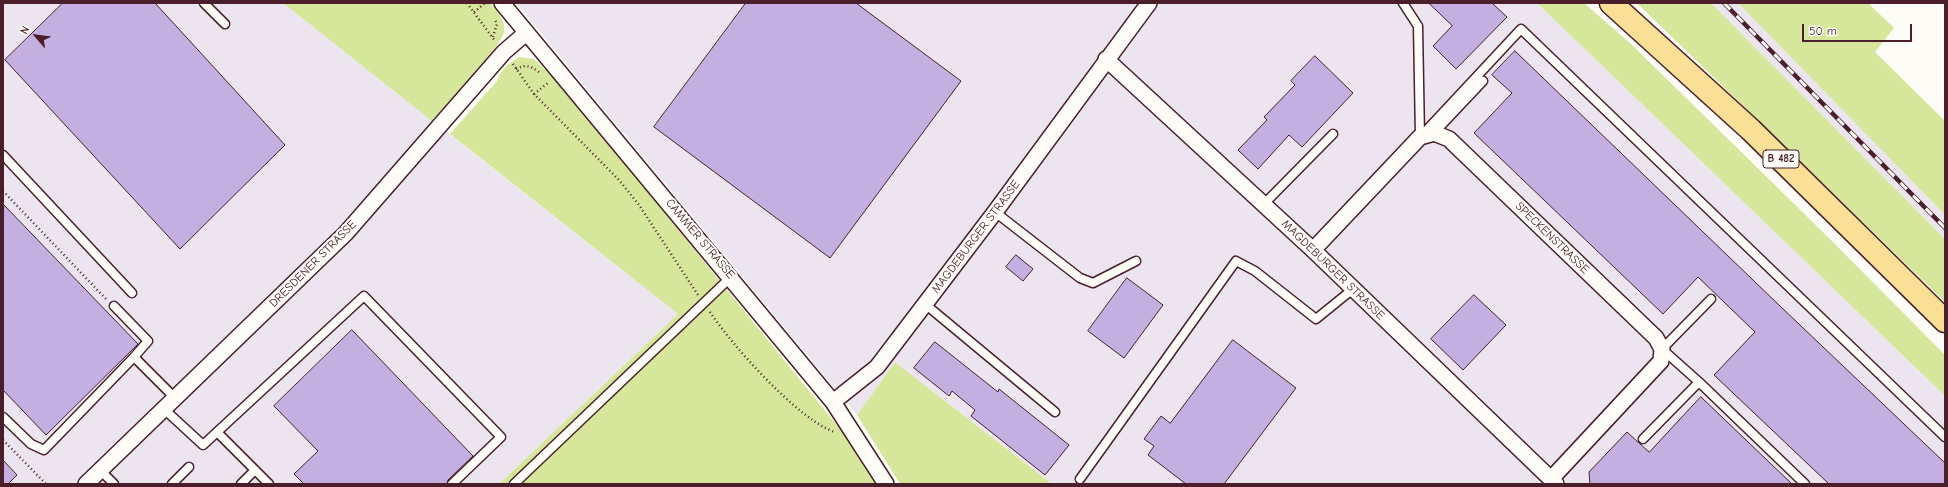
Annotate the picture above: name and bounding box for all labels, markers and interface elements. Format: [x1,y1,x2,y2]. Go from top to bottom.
north arrow [16,16,56,56]
scale bar [1804,16,1914,42]
text: N [18,24,32,36]
text: 50 m [1809,24,1837,38]
road number: B 482 [1763,150,1799,168]
street label: MAGDEBURGER STRASSE [929,178,1023,296]
street label: CAMMER STRASSE [662,196,738,282]
street label: SPECKENSTRASSE [1512,199,1592,277]
street label: DRESDENER STRASSE [266,217,360,311]
street label: MAGDEBURGER STRASSE [1278,217,1388,323]

